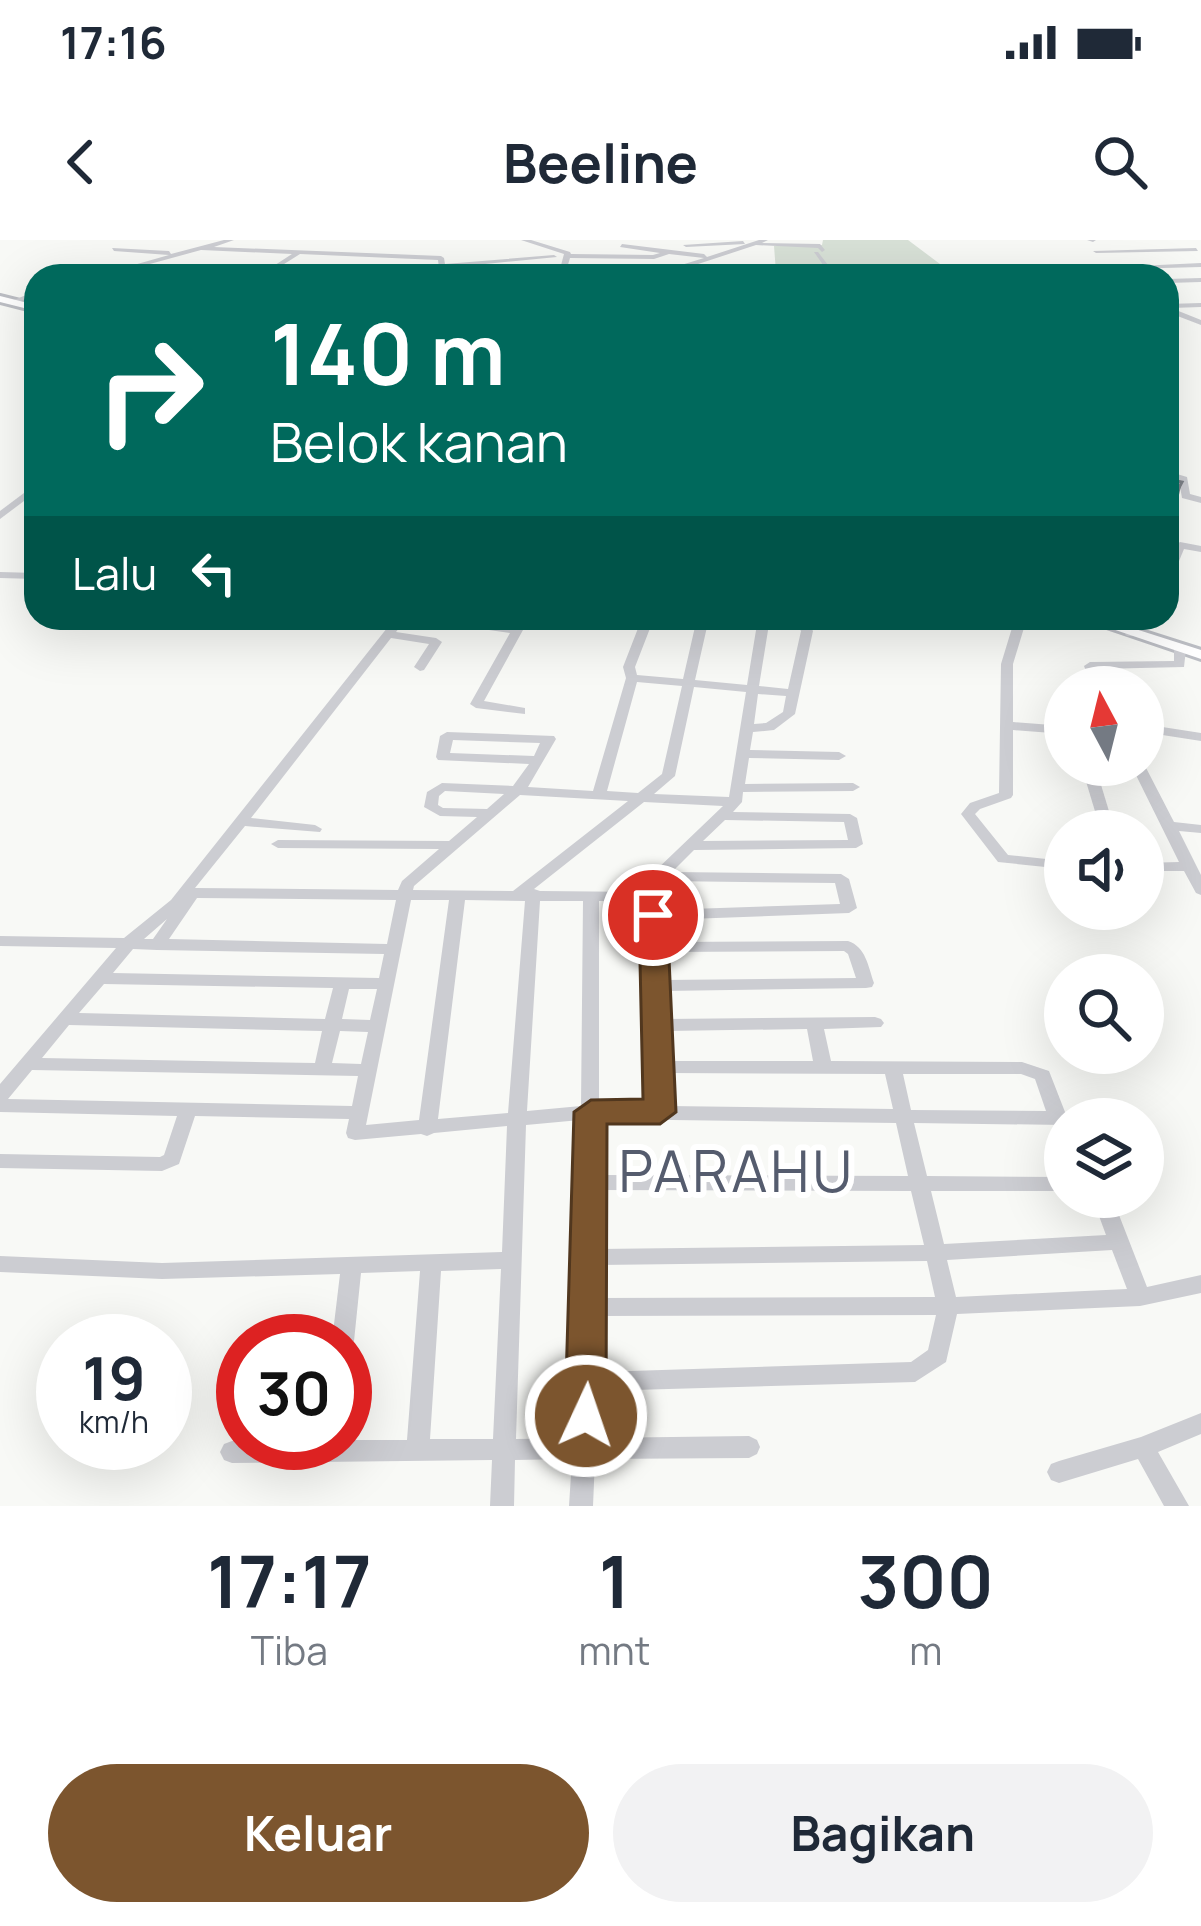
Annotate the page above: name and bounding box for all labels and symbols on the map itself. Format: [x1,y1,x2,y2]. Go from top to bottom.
north arrow [1044,666,1164,786]
pin [602,864,704,966]
district label: PARAHU [619,1131,855,1209]
speed limit sign: 30 [216,1314,372,1470]
position arrow [523,1353,649,1479]

